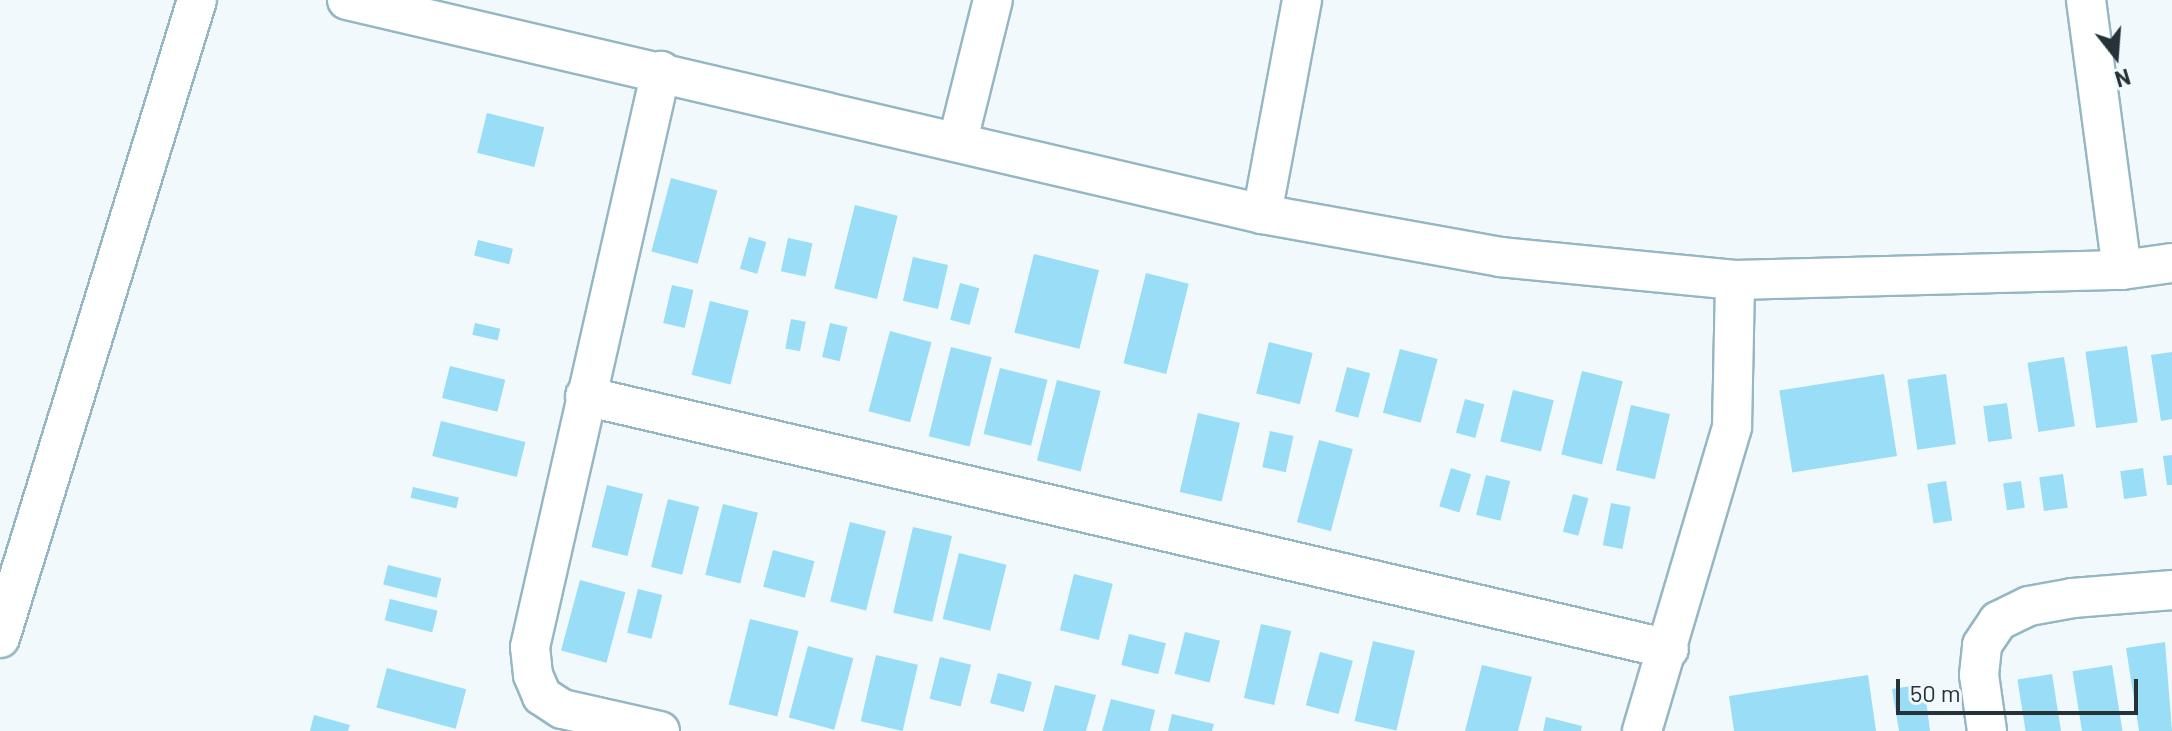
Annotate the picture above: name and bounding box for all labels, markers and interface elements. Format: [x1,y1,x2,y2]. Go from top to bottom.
north arrow [2076,16,2156,96]
text: N [2112,64,2134,94]
scale bar [1900,663,2142,713]
text: 50 m [1910,678,1961,707]

